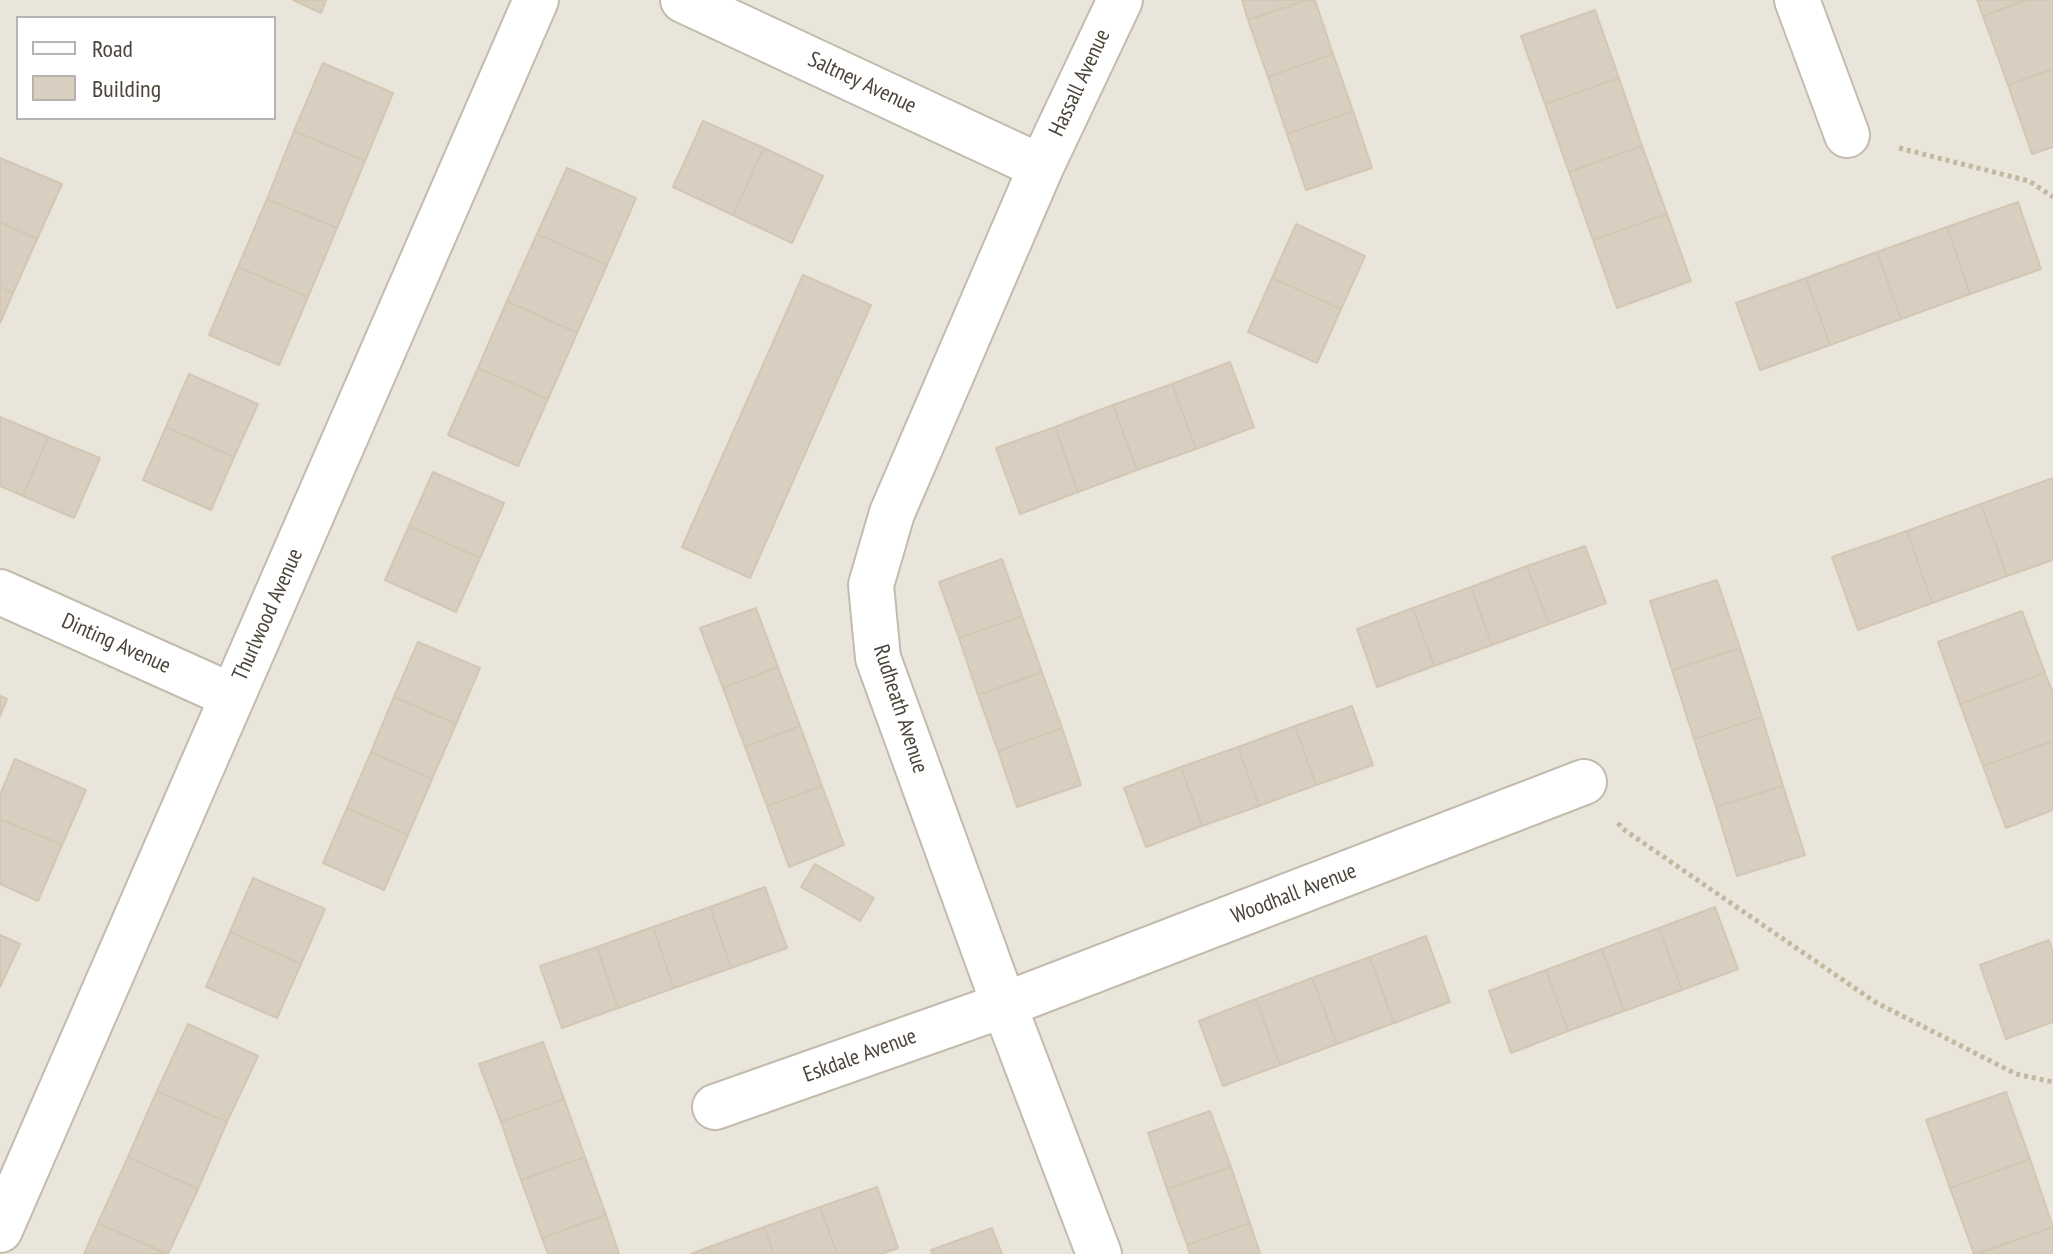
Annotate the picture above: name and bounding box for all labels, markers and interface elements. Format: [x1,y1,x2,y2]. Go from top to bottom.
legend [16,16,276,120]
street label: Hassall Avenue [1044,25,1116,141]
text: Road [92,33,133,64]
street label: Saltney Avenue [804,46,920,120]
text: Building [92,73,161,104]
street label: Thurlwood Avenue [227,545,309,685]
street label: Dinting Avenue [58,608,174,680]
street label: Rudheath Avenue [867,642,933,776]
street label: Woodhall Avenue [1228,858,1360,930]
street label: Eskdale Avenue [800,1023,920,1089]

